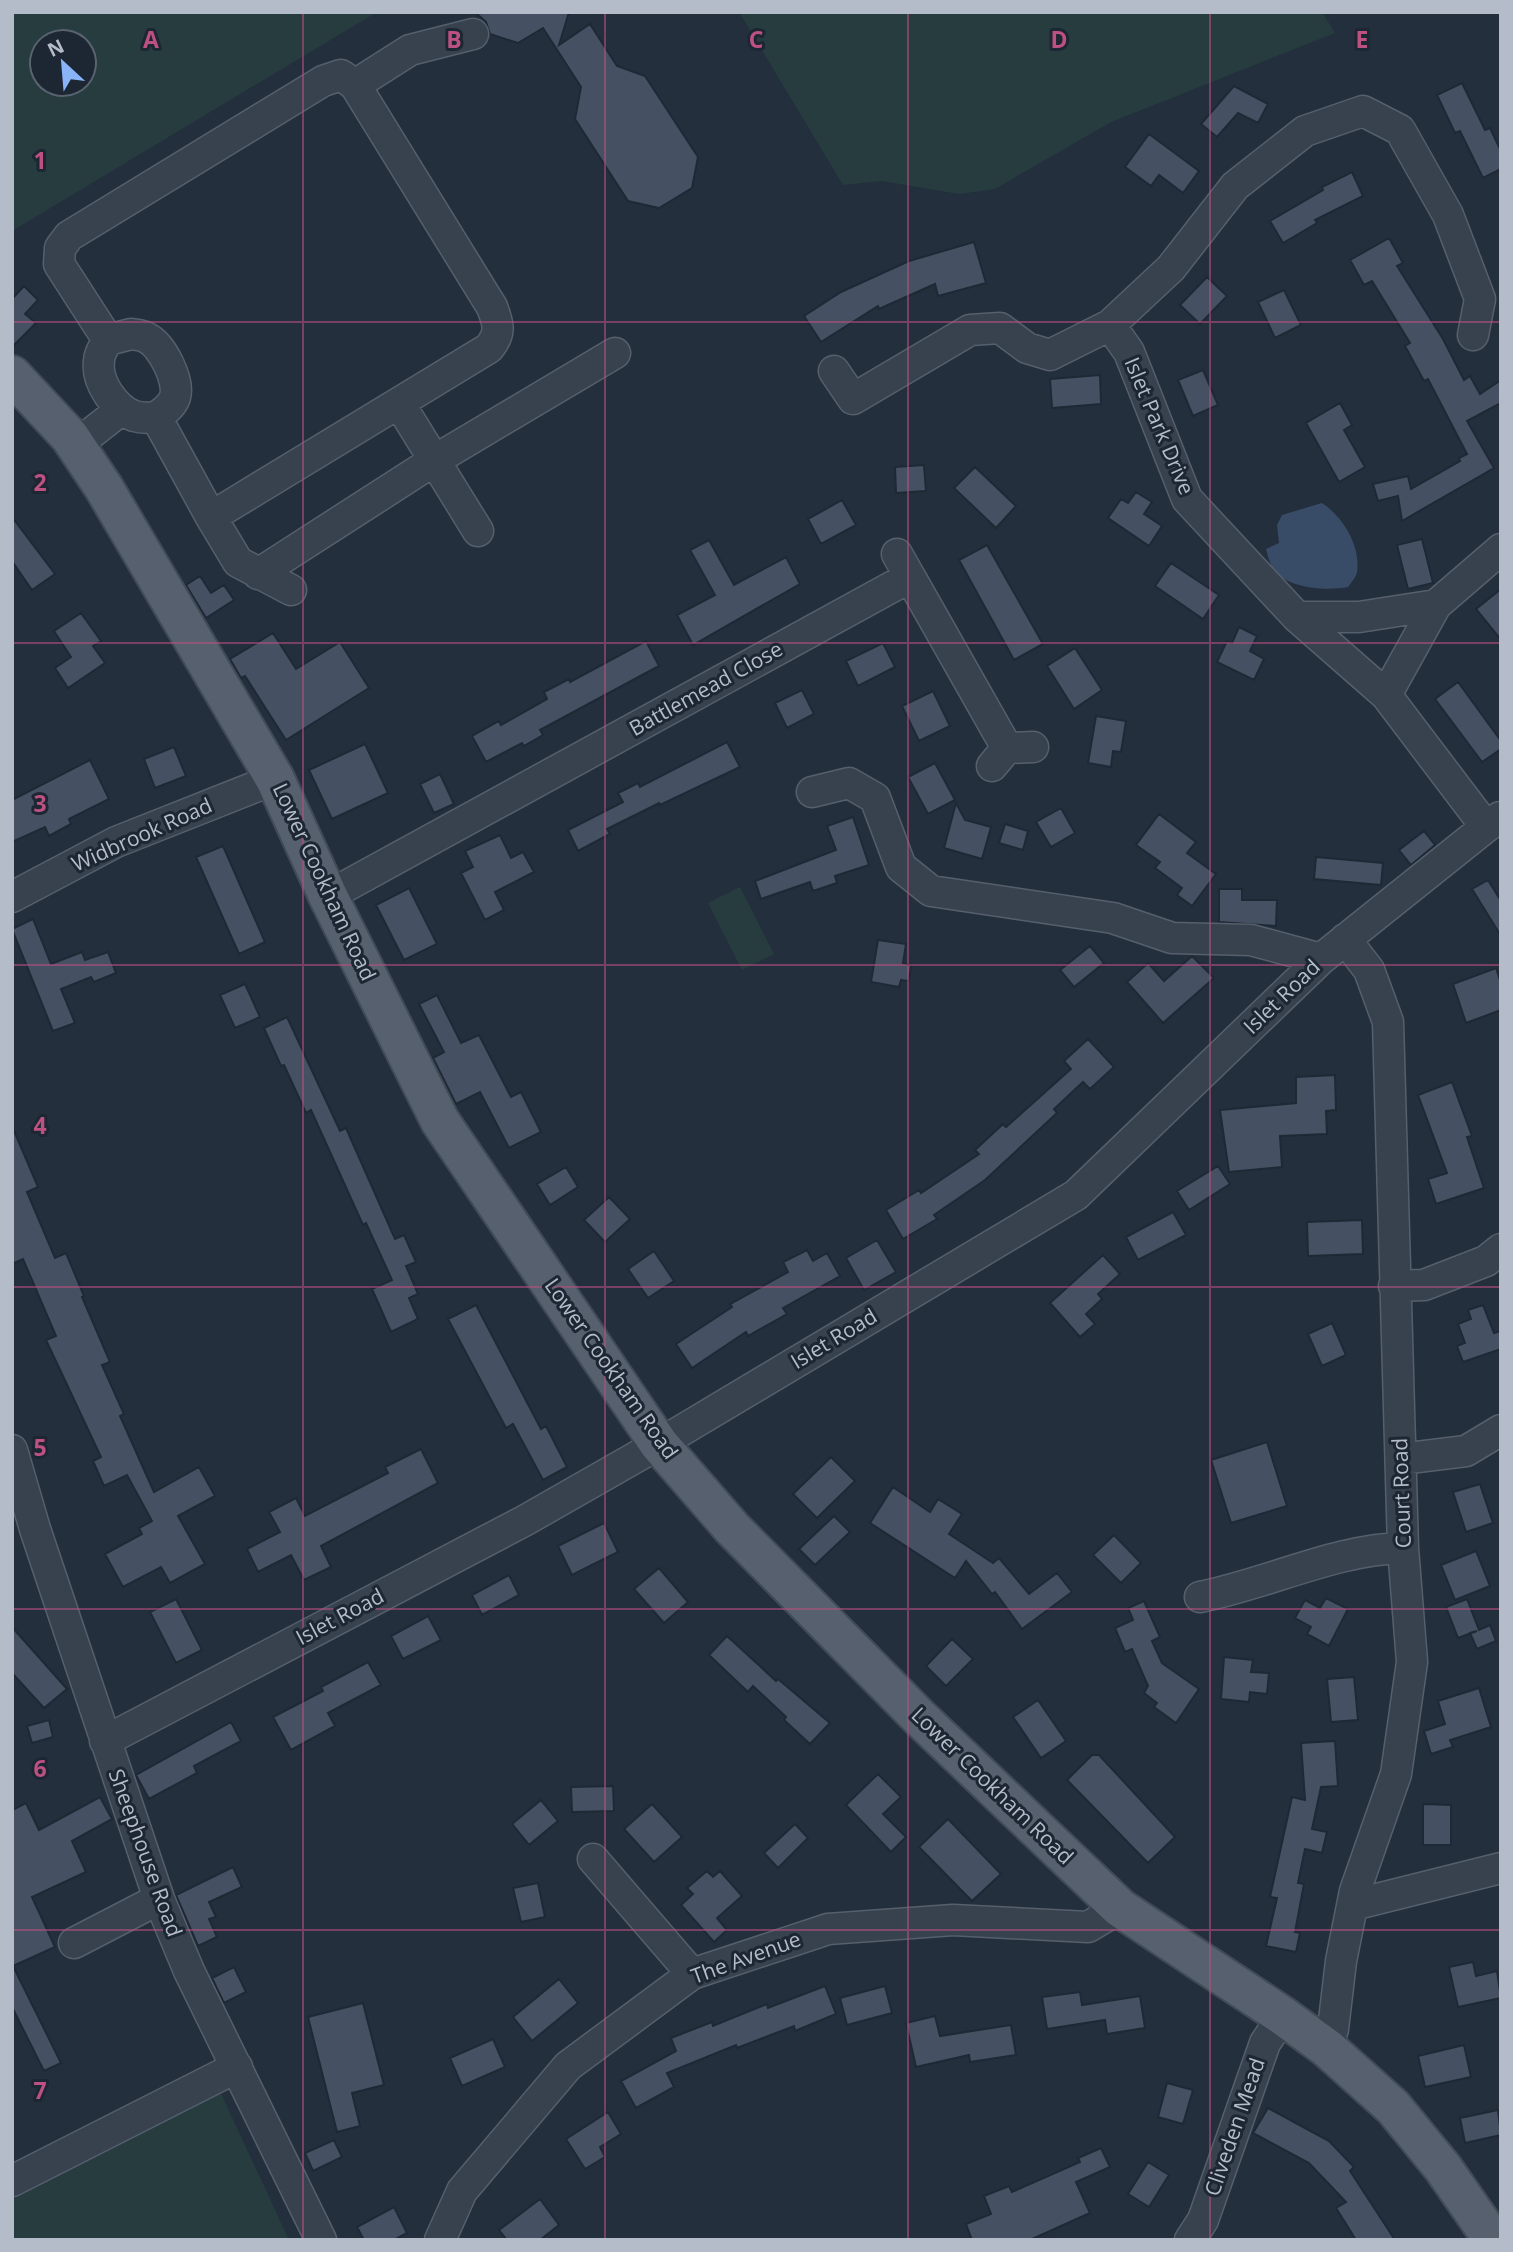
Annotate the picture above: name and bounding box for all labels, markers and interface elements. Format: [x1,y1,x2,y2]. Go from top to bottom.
text: A [143,23,159,55]
text: B [446,23,462,55]
text: C [749,23,763,55]
text: D [1050,23,1068,55]
text: E [1356,23,1368,55]
north arrow [28,28,98,98]
text: N [43,33,68,63]
text: 1 [33,144,47,176]
street label: Islet Park Drive [1118,353,1201,499]
text: 2 [33,466,47,498]
street label: Battlemead Close [624,634,787,742]
street label: Lower Cookham Road [267,778,383,985]
text: 3 [33,787,47,819]
street label: Widbrook Road [67,791,216,878]
street label: Islet Road [1237,953,1326,1040]
text: 4 [33,1109,47,1141]
street label: Lower Cookham Road [539,1272,685,1464]
street label: Islet Road [785,1301,882,1375]
text: 5 [33,1431,47,1463]
street label: Court Road [1385,1437,1417,1549]
street label: Islet Road [291,1581,388,1651]
street label: Lower Cookham Road [906,1701,1080,1870]
text: 6 [33,1752,47,1784]
street label: Sheephouse Road [103,1765,189,1940]
street label: The Avenue [687,1924,804,1990]
street label: Cliveden Mead [1197,2054,1271,2199]
text: 7 [33,2074,47,2106]

